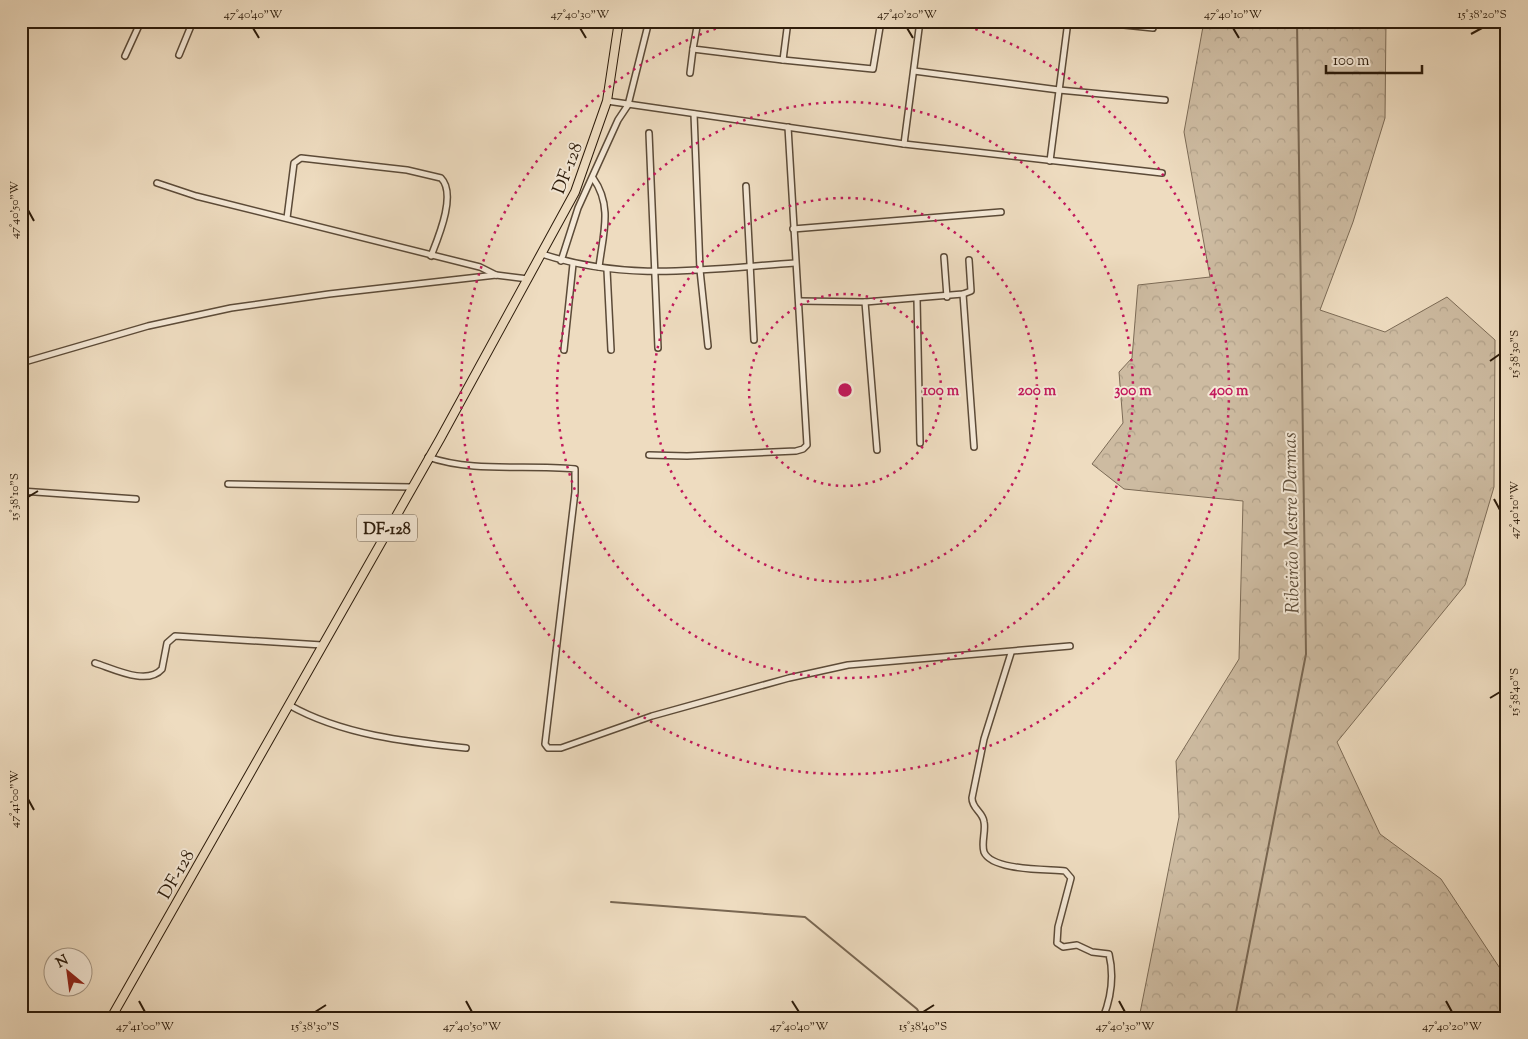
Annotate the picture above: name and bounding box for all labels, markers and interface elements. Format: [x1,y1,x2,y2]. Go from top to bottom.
text: 47°40'40"W [224,6,283,24]
text: 47°40'30"W [551,6,610,24]
text: 47°40'20"W [877,6,937,24]
text: 47°40'10"W [1204,6,1263,24]
text: 15°38'20"S [1457,6,1507,24]
scale bar [1326,42,1422,74]
text: 100 m [1333,51,1370,72]
street label: DF-128 [547,139,591,198]
text: 47°40'50"W [6,180,24,239]
text: 15°38'30"S [1506,330,1524,378]
centre of rings [836,381,854,399]
text: 100 m [923,381,960,402]
text: 200 m [1018,381,1057,402]
text: 300 m [1114,381,1152,402]
text: 400 m [1209,381,1249,402]
water label: Ribeirão Mestre Darmas [1277,432,1308,614]
text: 15°38'10"S [6,473,24,521]
text: 47°40'10"W [1506,480,1524,539]
road number: DF-128 [357,514,417,542]
text: 15°38'40"S [1506,668,1524,716]
text: 47°41'00"W [6,769,24,828]
street label: DF-128 [153,845,202,905]
north arrow [42,946,92,996]
text: N [53,951,72,974]
text: 47°41'00"W [116,1018,175,1036]
text: 15°38'30"S [291,1018,339,1036]
text: 47°40'50"W [443,1018,502,1036]
text: 47°40'40"W [770,1018,829,1036]
text: 15°38'40"S [899,1018,947,1036]
text: 47°40'30"W [1096,1018,1155,1036]
text: 47°40'20"W [1422,1018,1482,1036]

